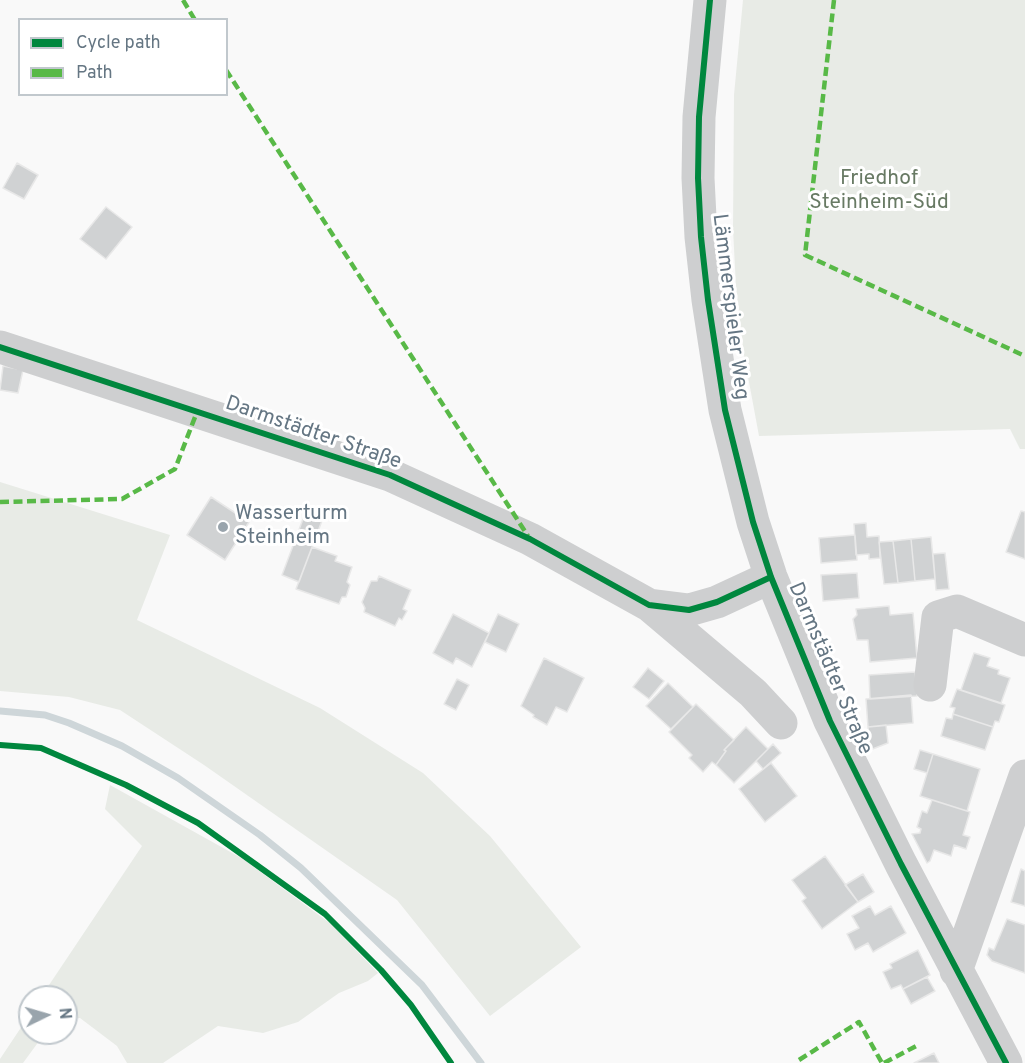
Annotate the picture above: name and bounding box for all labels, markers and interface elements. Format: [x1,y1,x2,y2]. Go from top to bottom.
legend [18,18,228,96]
text: Cycle path [76,32,161,55]
text: Path [76,62,113,85]
park label: Friedhof Steinheim-Süd [809,167,949,217]
street label: Lämmerspieler Weg [705,212,753,402]
street label: Darmstädter Straße [222,392,404,476]
place label: Wasserturm Steinheim [235,502,348,552]
marker: Wasserturm Steinheim [216,520,230,534]
street label: Darmstädter Straße [781,579,877,759]
north arrow [18,985,78,1045]
text: N [53,1007,74,1020]

